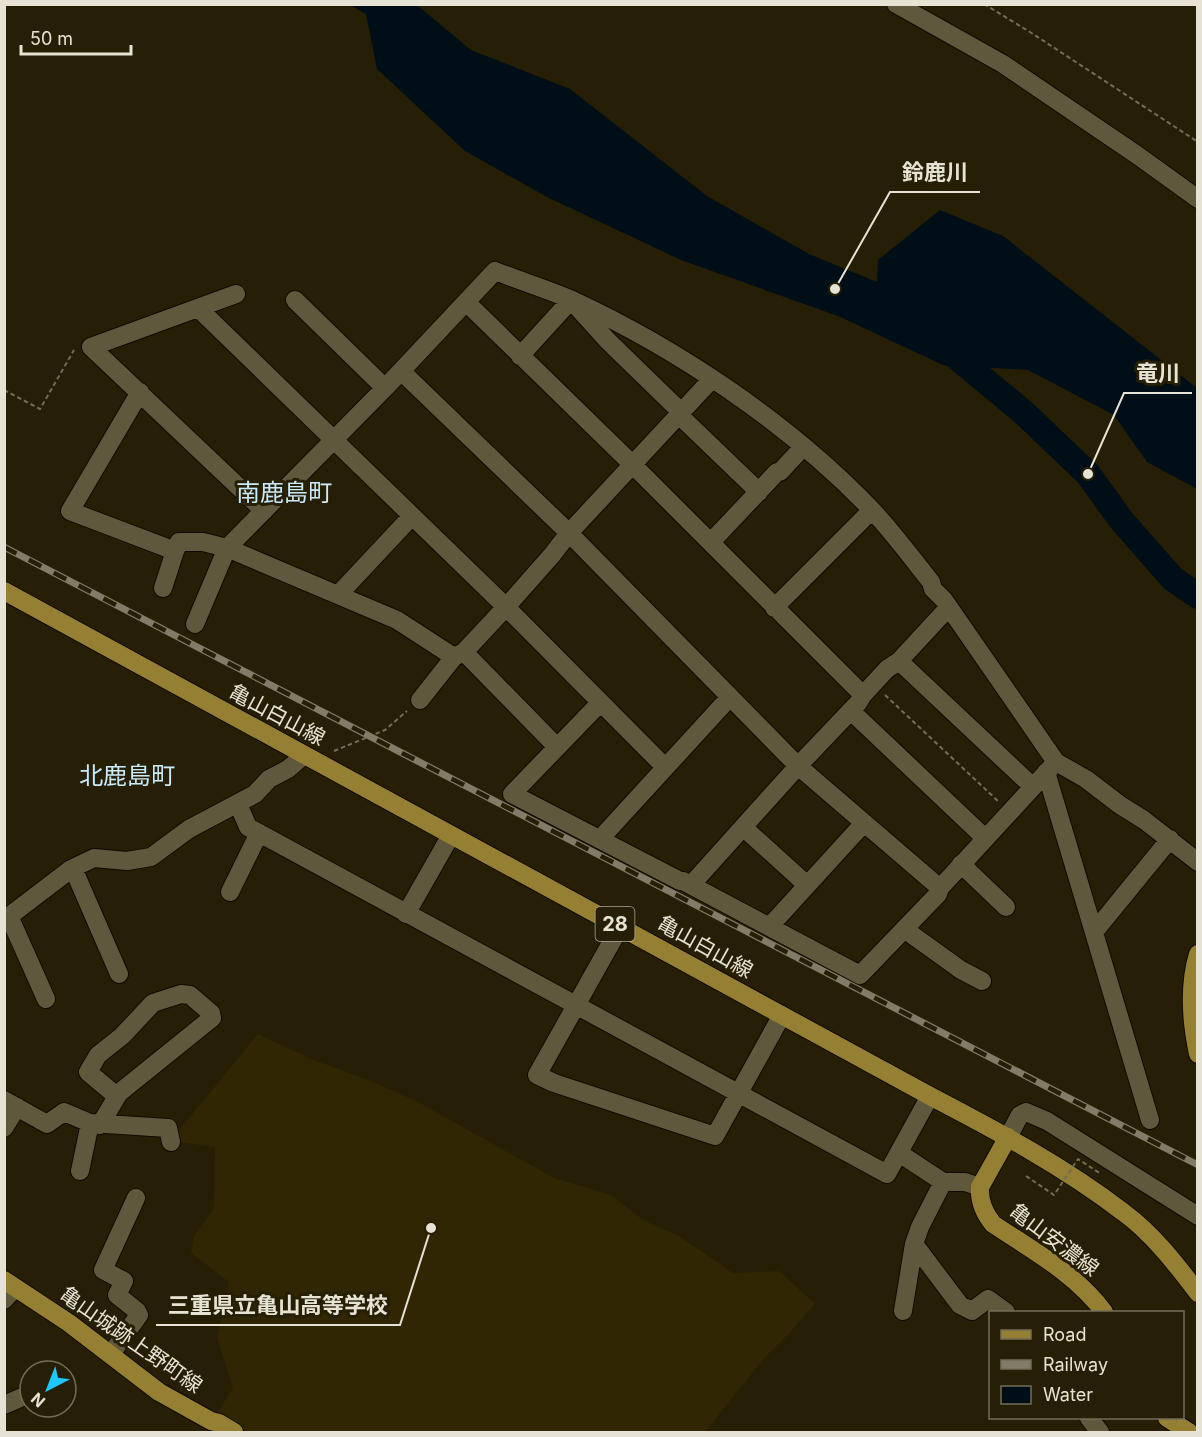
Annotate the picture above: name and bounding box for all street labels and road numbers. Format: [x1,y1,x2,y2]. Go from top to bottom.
street label: 亀山白山線 [225,679,329,750]
road number: 28 [596,907,634,941]
street label: 亀山白山線 [653,910,757,983]
street label: 亀山安濃線 [1005,1198,1104,1281]
street label: 亀山城跡上野町線 [55,1281,207,1398]

